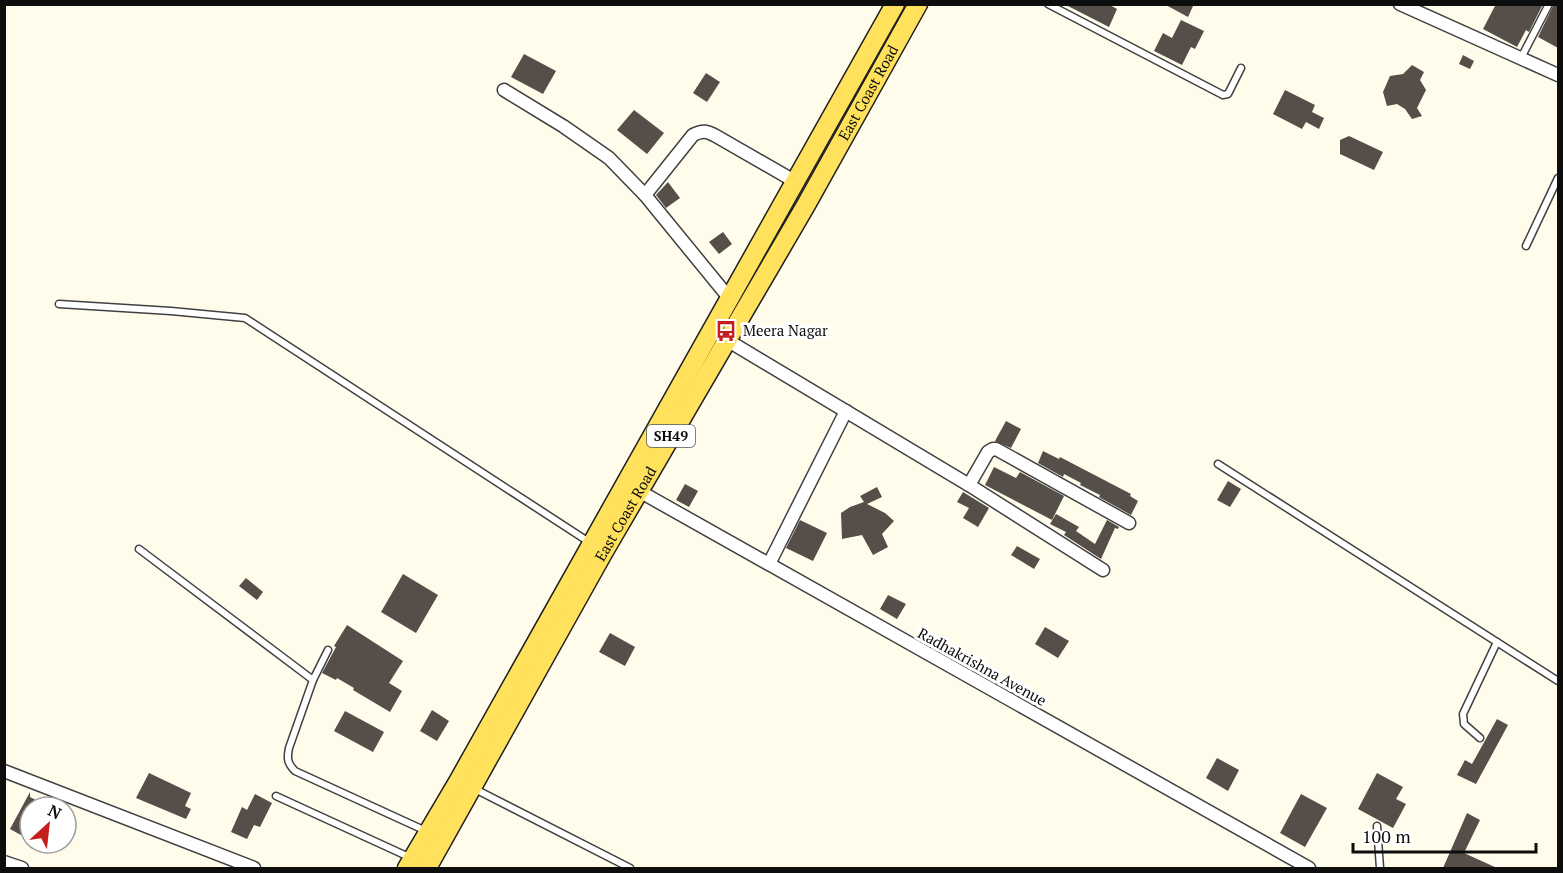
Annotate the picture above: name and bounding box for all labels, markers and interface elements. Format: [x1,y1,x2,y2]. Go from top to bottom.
street label: East Coast Road [833,41,902,144]
bus stop icon: Meera Nagar [714,319,738,343]
place label: Meera Nagar [743,320,828,340]
road number: SH49 [647,425,695,447]
street label: East Coast Road [589,462,660,564]
street label: Radhakrishna Avenue [915,622,1050,710]
north arrow [18,795,78,855]
text: N [44,799,65,824]
scale bar [1353,816,1536,854]
text: 100 m [1362,824,1411,848]

